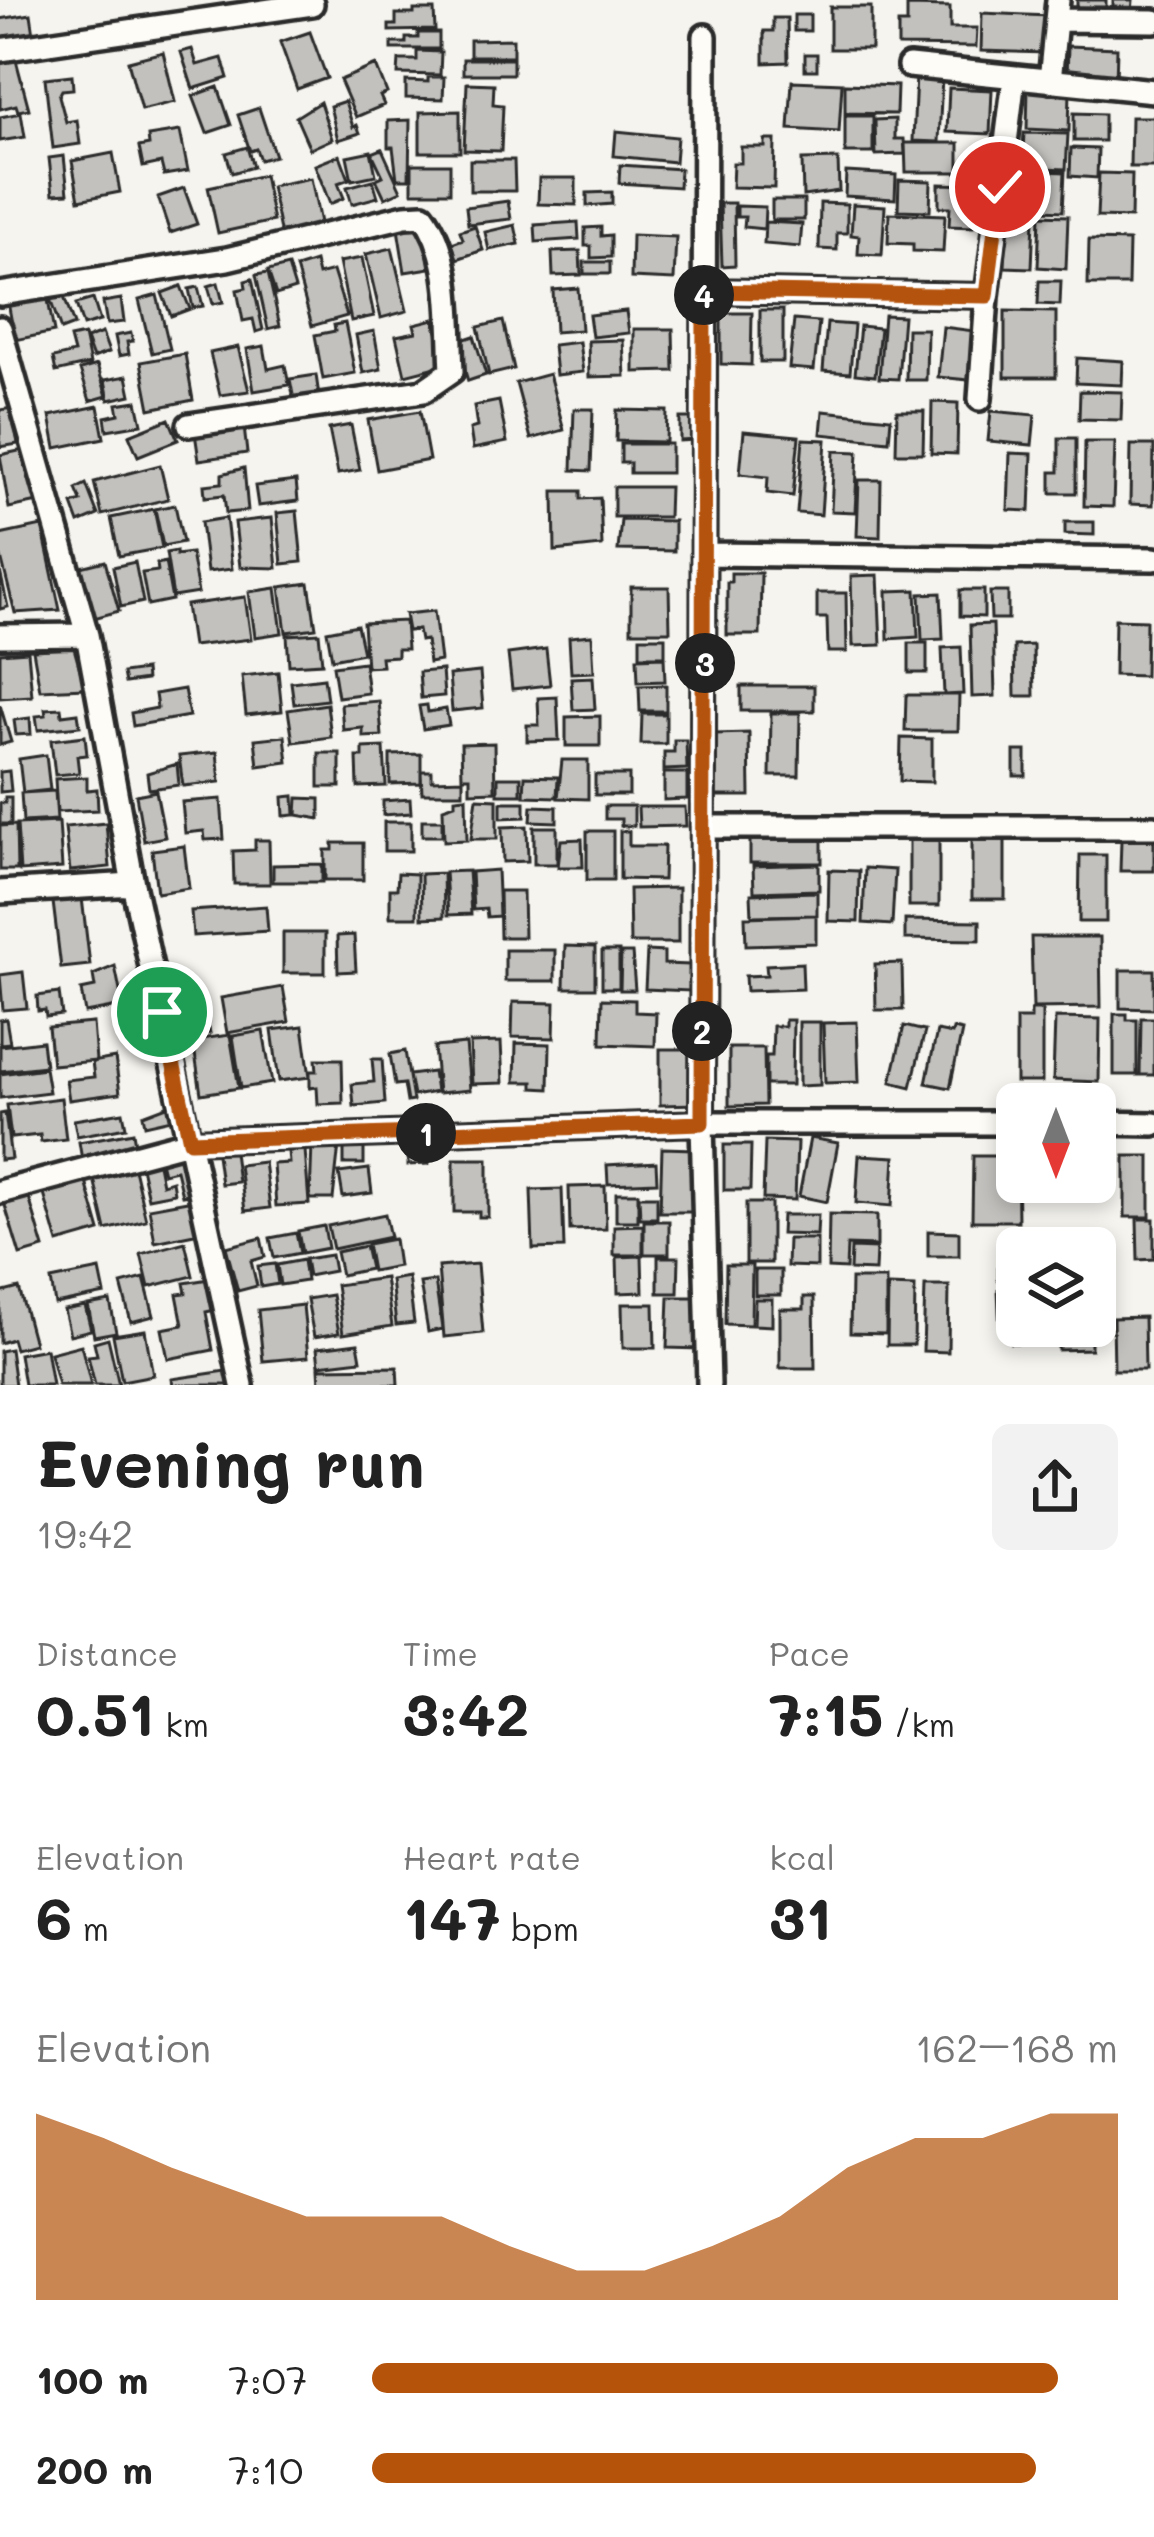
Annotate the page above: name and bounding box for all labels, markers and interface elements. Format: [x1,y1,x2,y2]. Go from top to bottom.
pin [949,136,1051,238]
icon: check [967,154,1033,220]
pin: 4 [674,265,734,325]
text: 4 [694,273,714,316]
pin: 3 [675,633,735,693]
text: 3 [695,641,715,684]
pin [111,961,213,1063]
icon: arrive [129,979,195,1045]
pin: 2 [672,1001,732,1061]
text: 2 [693,1009,711,1052]
north arrow [996,1083,1116,1203]
map controls [996,1083,1116,1347]
pin: 1 [396,1103,456,1163]
text: 1 [419,1111,433,1154]
button: layers [996,1227,1116,1347]
text: Evening run [36,1419,425,1505]
button: share [992,1424,1118,1550]
text: 19:42 [36,1507,133,1558]
text: Distance [36,1631,178,1674]
text: Time [403,1631,478,1674]
text: Pace [769,1631,850,1674]
text: 0.51 [36,1674,155,1752]
text: 3:42 [403,1674,529,1752]
text: 7:15 [769,1674,883,1752]
text: km [155,1702,209,1745]
text: /km [883,1702,955,1745]
text: Elevation [36,1835,184,1878]
text: Heart rate [403,1835,581,1878]
text: kcal [769,1835,835,1878]
text: 6 [36,1878,72,1956]
text: 147 [403,1878,501,1956]
text: 31 [769,1878,832,1956]
text: m [72,1906,109,1949]
text: bpm [501,1906,579,1949]
text: Elevation [36,2021,211,2072]
text: 162–168 m [915,2021,1118,2072]
text: 100 m [36,2353,148,2404]
text: 7:07 [228,2353,308,2404]
text: 200 m [36,2443,153,2494]
text: 7:10 [228,2443,303,2494]

